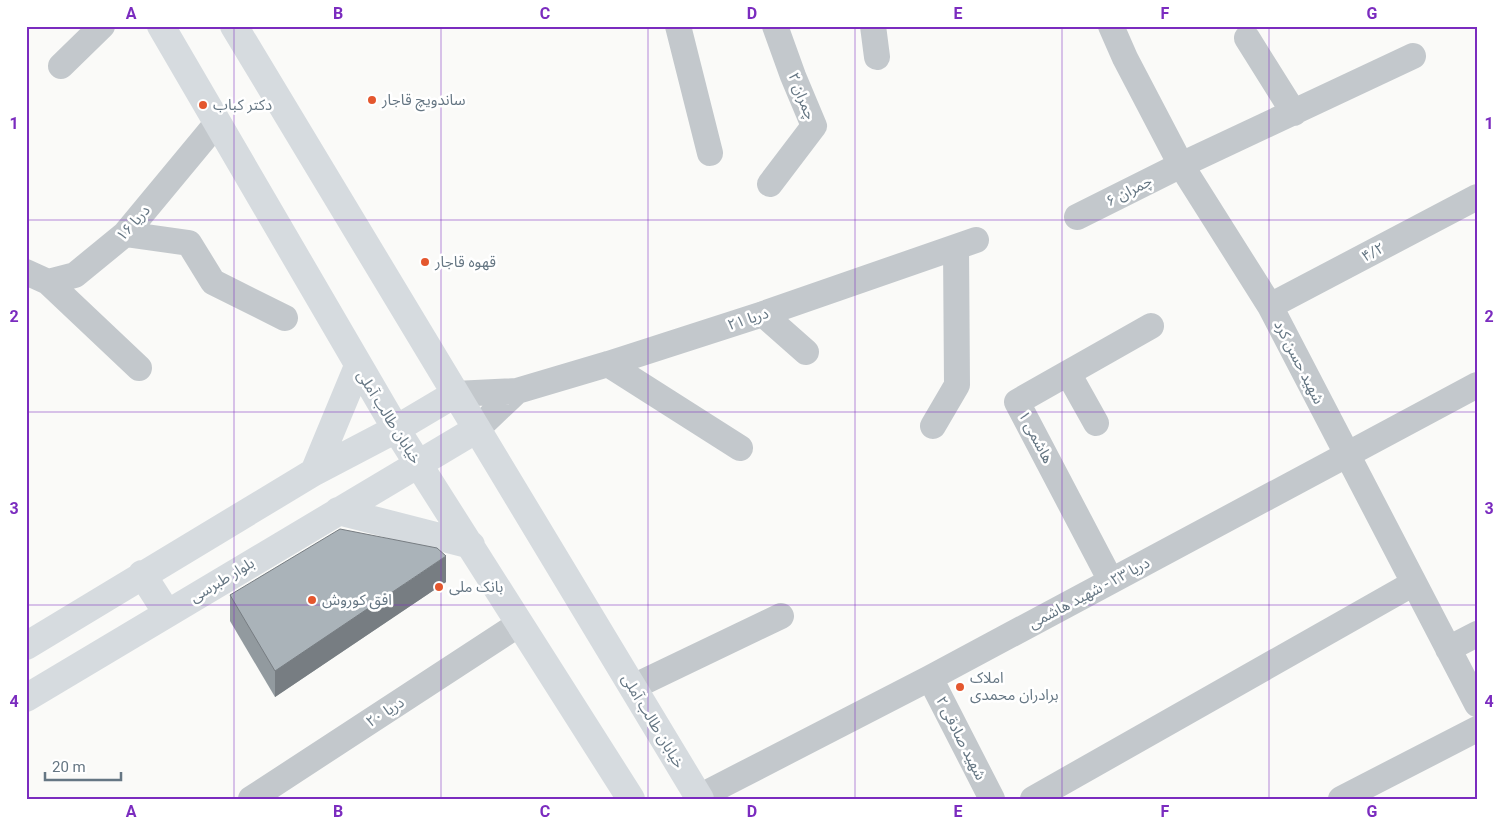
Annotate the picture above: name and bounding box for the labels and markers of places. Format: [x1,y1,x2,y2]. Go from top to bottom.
place label: ساندویچ قاجار [381,91,466,112]
marker: ساندویچ قاجار [366,94,378,106]
place label: دكتر كباب [213,96,272,114]
marker: دكتر كباب [197,99,209,111]
place label: قهوه قاجار [434,253,496,271]
marker: قهوه قاجار [419,256,431,268]
place label: بانک ملی [449,578,503,596]
marker: بانک ملی [433,581,445,593]
place label: افق کوروش [322,591,392,610]
marker: افق کوروش [306,594,318,606]
place label: املاک برادران محمدی [970,669,1059,704]
marker: املاک برادران محمدی [954,681,966,693]

